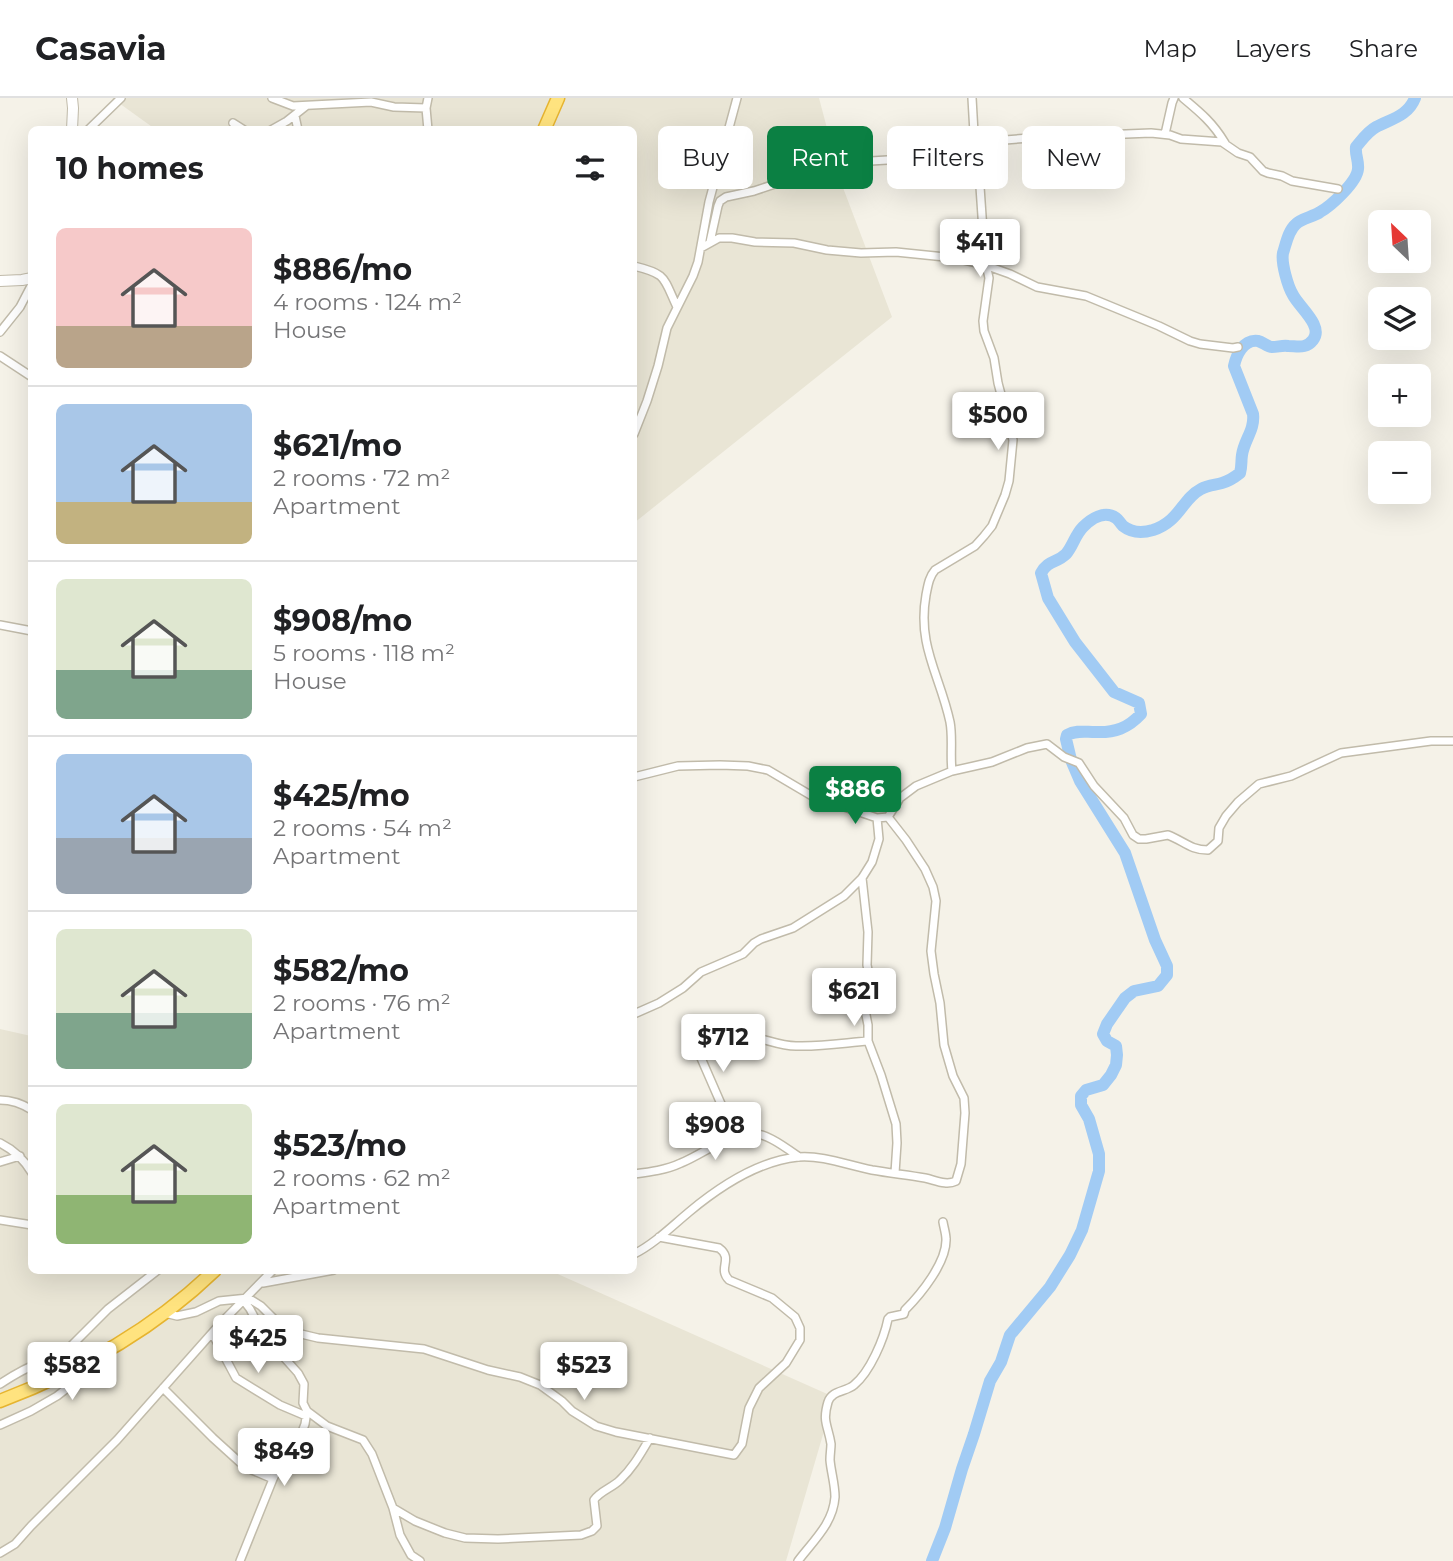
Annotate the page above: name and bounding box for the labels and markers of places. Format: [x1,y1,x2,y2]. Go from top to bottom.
pin: $411 [939,220,1021,279]
pin: $500 [957,392,1039,452]
pin: $886 [814,766,896,826]
pin: $621 [813,968,895,1028]
pin: $712 [682,1014,764,1074]
pin: $908 [674,1102,756,1162]
pin: $425 [217,1316,299,1375]
pin: $582 [31,1342,113,1402]
pin: $523 [543,1342,625,1402]
pin: $849 [243,1428,325,1488]

